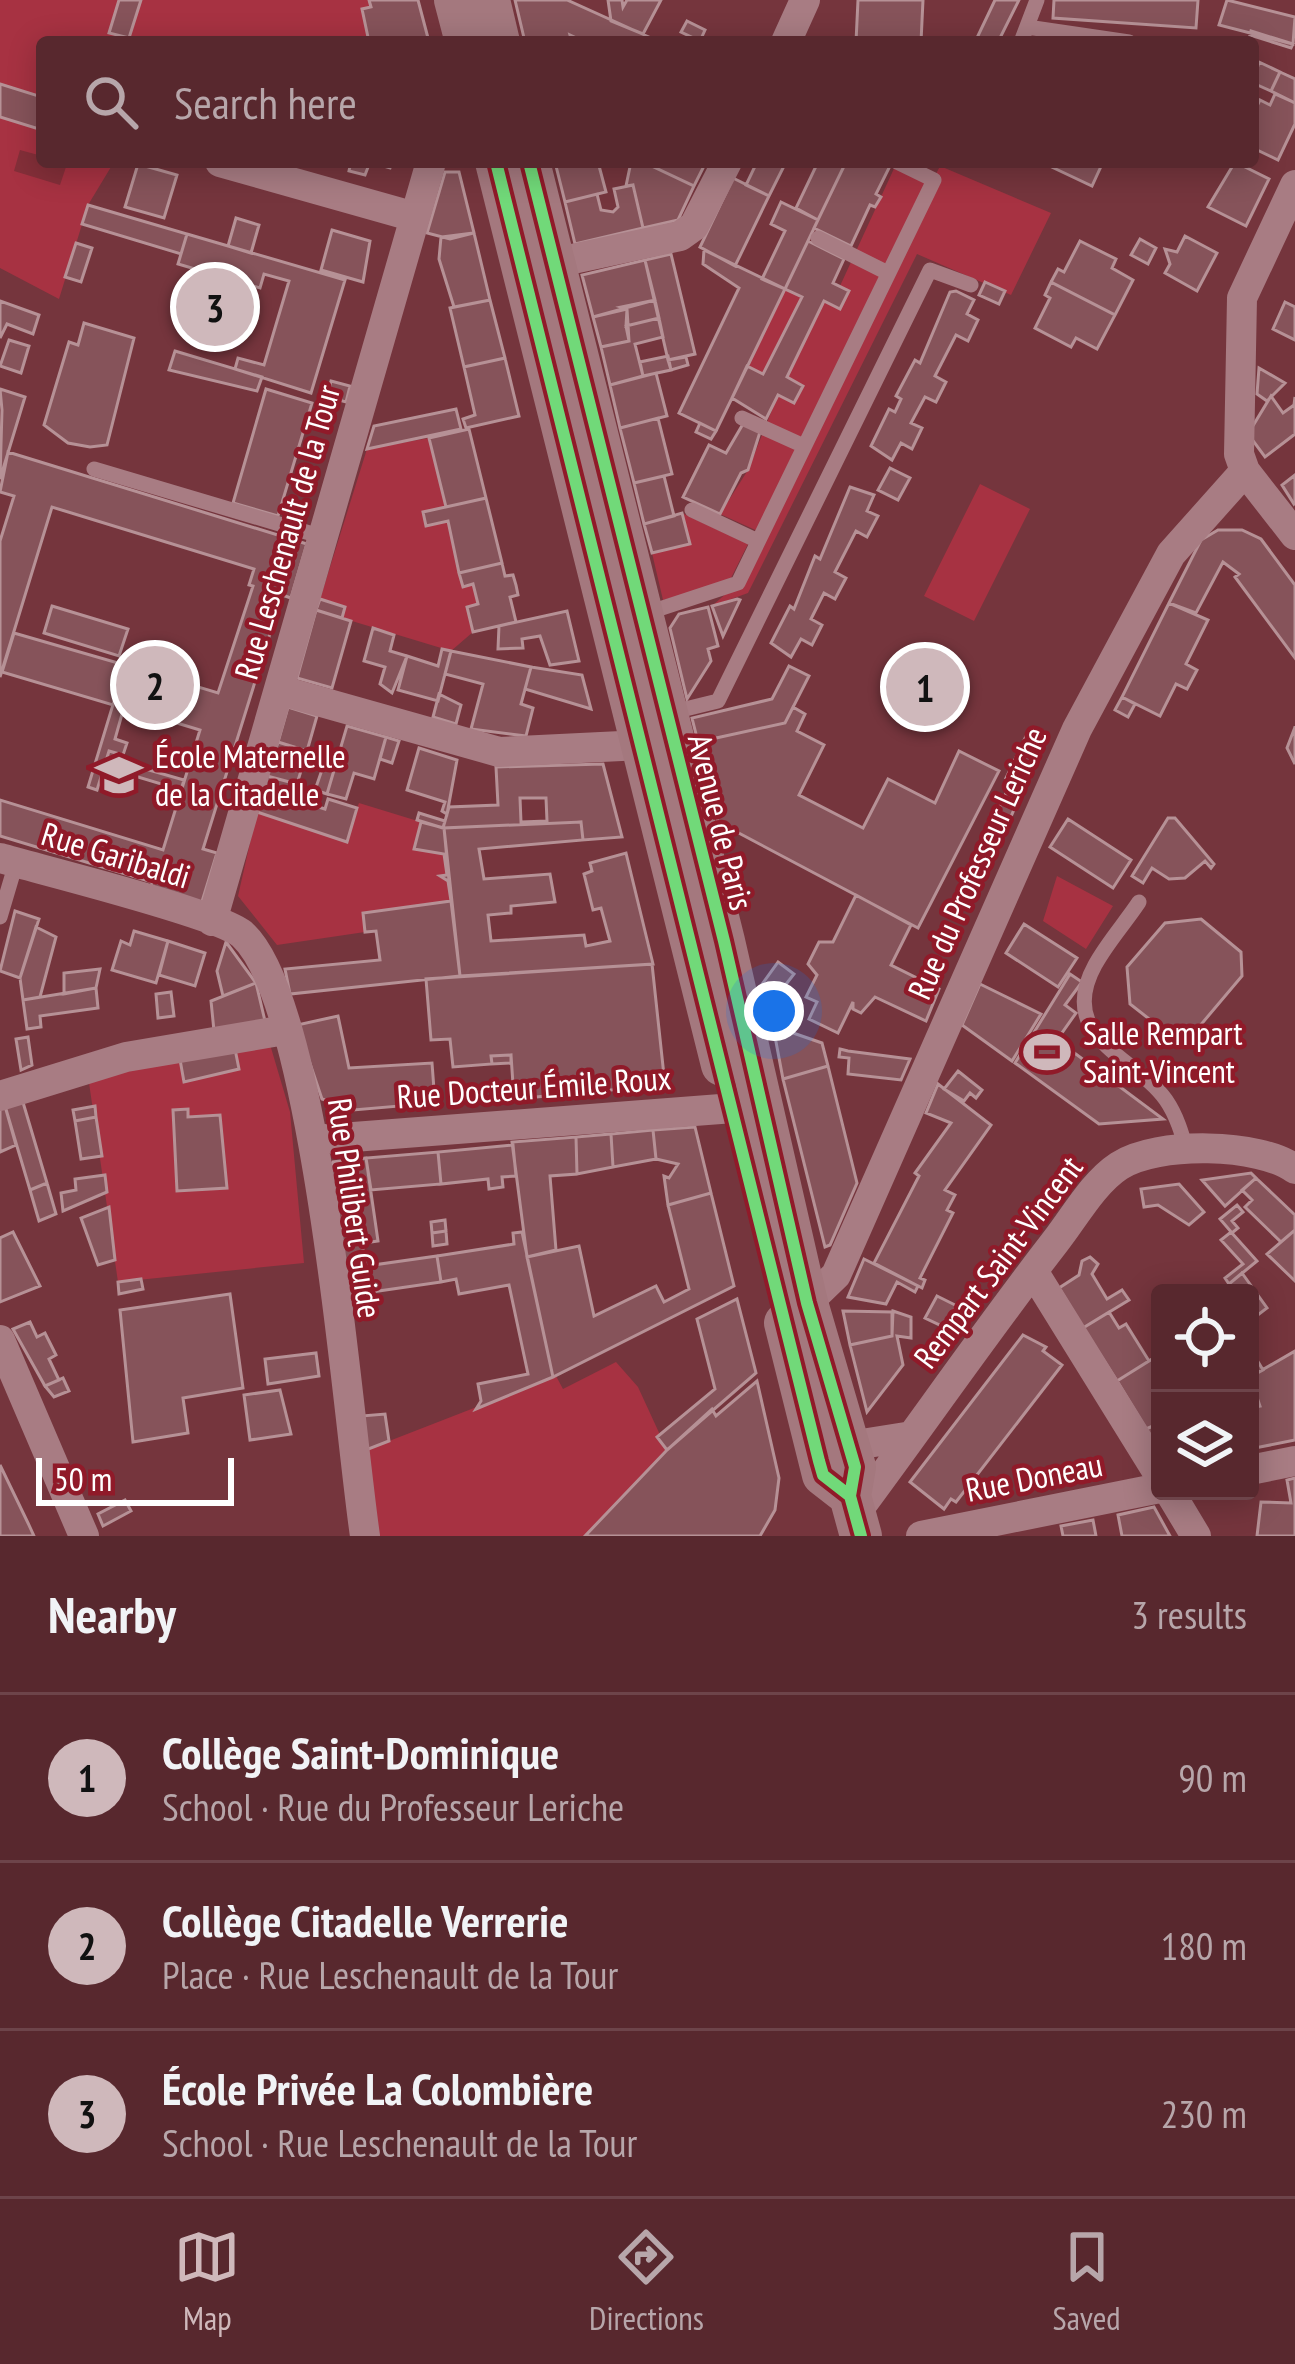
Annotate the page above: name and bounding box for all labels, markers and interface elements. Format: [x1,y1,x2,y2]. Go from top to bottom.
search box [36,36,1259,168]
icon: search [78,69,144,135]
text: Search here [174,73,357,131]
pin: 3 [176,262,254,352]
street label: Rue Leschenault de la Tour [224,380,349,684]
pin: 2 [116,640,194,730]
pin: 1 [886,642,964,732]
street label: Rue du Professeur Leriche [897,720,1056,1006]
street label: Avenue de Paris [679,729,764,914]
place label: École Maternelle de la Citadelle [155,734,346,815]
school or university icon: École Maternelle de la Citadelle [94,750,144,800]
street label: Rue Garibaldi [37,812,196,897]
your location [744,981,804,1041]
place label: Salle Rempart Saint-Vincent [1083,1011,1242,1092]
sports icon: Salle Rempart Saint-Vincent [1022,1027,1072,1077]
street label: Rue Docteur Émile Roux [395,1055,673,1118]
street label: Rue Philibert Guide [319,1095,392,1321]
street label: Rempart Saint-Vincent [904,1147,1092,1376]
map controls [1151,1284,1259,1500]
button: locate [1151,1284,1259,1392]
button: layers [1151,1392,1259,1500]
street label: Rue Doneau [962,1442,1106,1511]
scale bar [36,1452,234,1505]
text: 50 m [54,1457,112,1500]
text: Nearby [48,1581,176,1647]
text: 3 results [1131,1589,1247,1640]
text: Collège Saint-Dominique [162,1723,559,1781]
text: 1 [78,1752,96,1803]
text: 90 m [1178,1752,1247,1803]
text: School · Rue du Professeur Leriche [162,1781,624,1832]
text: Collège Citadelle Verrerie [162,1891,568,1949]
text: 2 [78,1920,96,1971]
text: 180 m [1161,1920,1247,1971]
text: Place · Rue Leschenault de la Tour [162,1949,618,2000]
text: École Privée La Colombière [162,2059,593,2117]
text: 3 [78,2088,96,2139]
text: 230 m [1161,2088,1247,2139]
text: School · Rue Leschenault de la Tour [162,2117,637,2168]
tab: Map [174,2224,240,2339]
tab: Directions [589,2224,704,2339]
tab: Saved [1053,2224,1121,2339]

